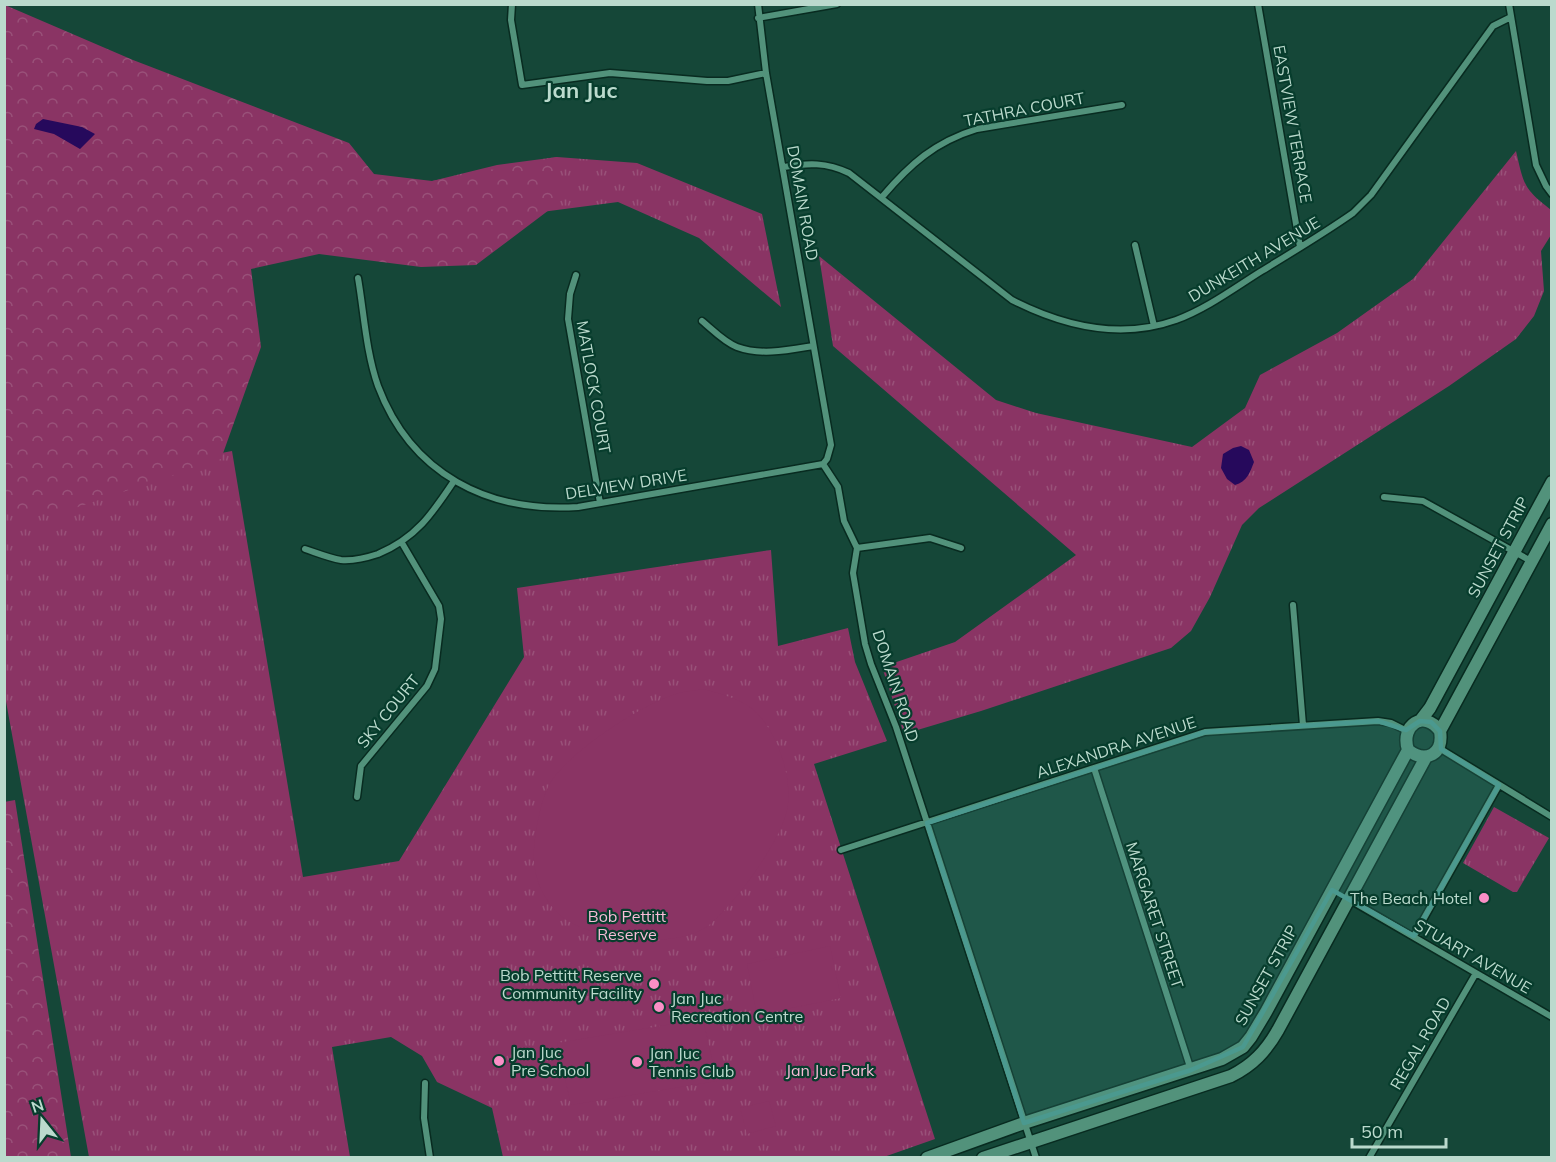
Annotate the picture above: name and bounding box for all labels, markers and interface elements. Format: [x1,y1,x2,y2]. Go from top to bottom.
street label: EASTVIEW TERRACE [1269,43,1317,205]
district label: Jan Juc [544,76,618,104]
street label: TATHRA COURT [962,87,1086,131]
street label: DOMAIN ROAD [783,144,823,262]
street label: DUNKEITH AVENUE [1185,212,1323,306]
street label: MATLOCK COURT [572,319,616,455]
street label: DELVIEW DRIVE [564,465,688,503]
street label: SUNSET STRIP [1463,493,1533,601]
street label: DOMAIN ROAD [868,627,924,745]
street label: SKY COURT [352,670,424,752]
street label: ALEXANDRA AVENUE [1034,712,1198,782]
street label: MARGARET STREET [1122,839,1188,991]
place label: The Beach Hotel [1350,888,1472,908]
marker: The Beach Hotel [1477,891,1491,905]
park label: Bob Pettitt Reserve [588,906,667,944]
street label: STUART AVENUE [1411,914,1535,998]
street label: SUNSET STRIP [1230,921,1302,1029]
place label: Bob Pettitt Reserve Community Facility [500,965,642,1003]
marker: Bob Pettitt Reserve Community Facility [647,977,661,991]
place label: Jan Juc Recreation Centre [671,988,803,1026]
street label: REGAL ROAD [1385,993,1455,1093]
marker: Jan Juc Recreation Centre [652,1000,666,1014]
place label: Jan Juc Pre School [511,1042,589,1080]
place label: Jan Juc Tennis Club [649,1043,734,1081]
marker: Jan Juc Pre School [492,1054,506,1068]
marker: Jan Juc Tennis Club [630,1055,644,1069]
park label: Jan Juc Park [786,1060,875,1080]
north arrow [12,1090,72,1150]
text: N [29,1094,46,1117]
scale bar [1352,1111,1446,1149]
text: 50 m [1361,1120,1403,1143]

